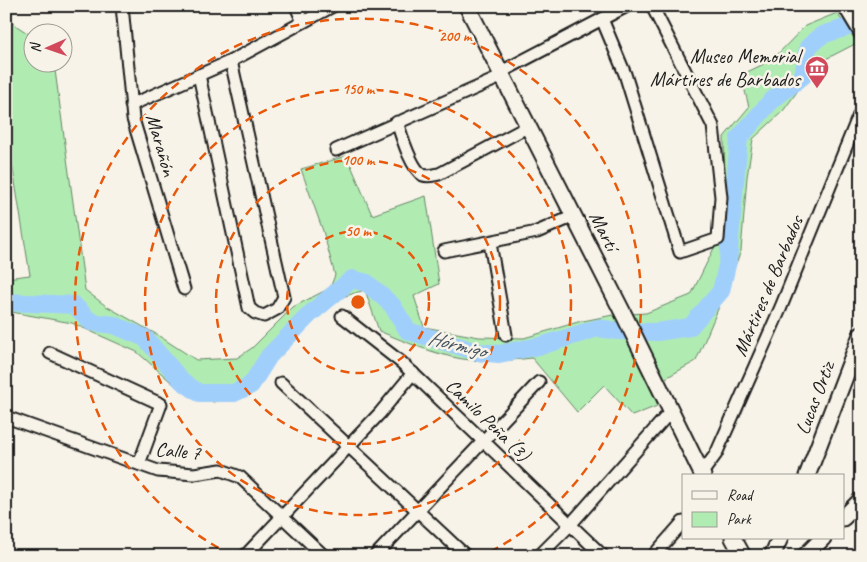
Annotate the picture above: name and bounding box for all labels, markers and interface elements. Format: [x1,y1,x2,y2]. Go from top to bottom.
north arrow [22,22,72,72]
text: 200 m [439,27,473,46]
text: N [27,41,44,53]
place label: Museo Memorial Mártires de Barbados [650,44,804,92]
museum icon: Museo Memorial Mártires de Barbados [804,55,830,89]
text: 150 m [342,80,376,99]
street label: Marañón [140,111,182,180]
text: 100 m [342,151,376,170]
street label: Martí [584,207,626,259]
street label: Mártires de Barbados [727,210,810,360]
text: 50 m [345,222,372,241]
centre of rings [349,293,367,311]
water label: Hórmigo [425,324,492,365]
street label: Lucas Ortiz [790,357,841,438]
street label: Camilo Peña (3) [440,373,537,468]
street label: Calle 7 [154,437,203,466]
legend [682,474,844,540]
text: Road [727,486,754,505]
text: Park [727,510,752,529]

